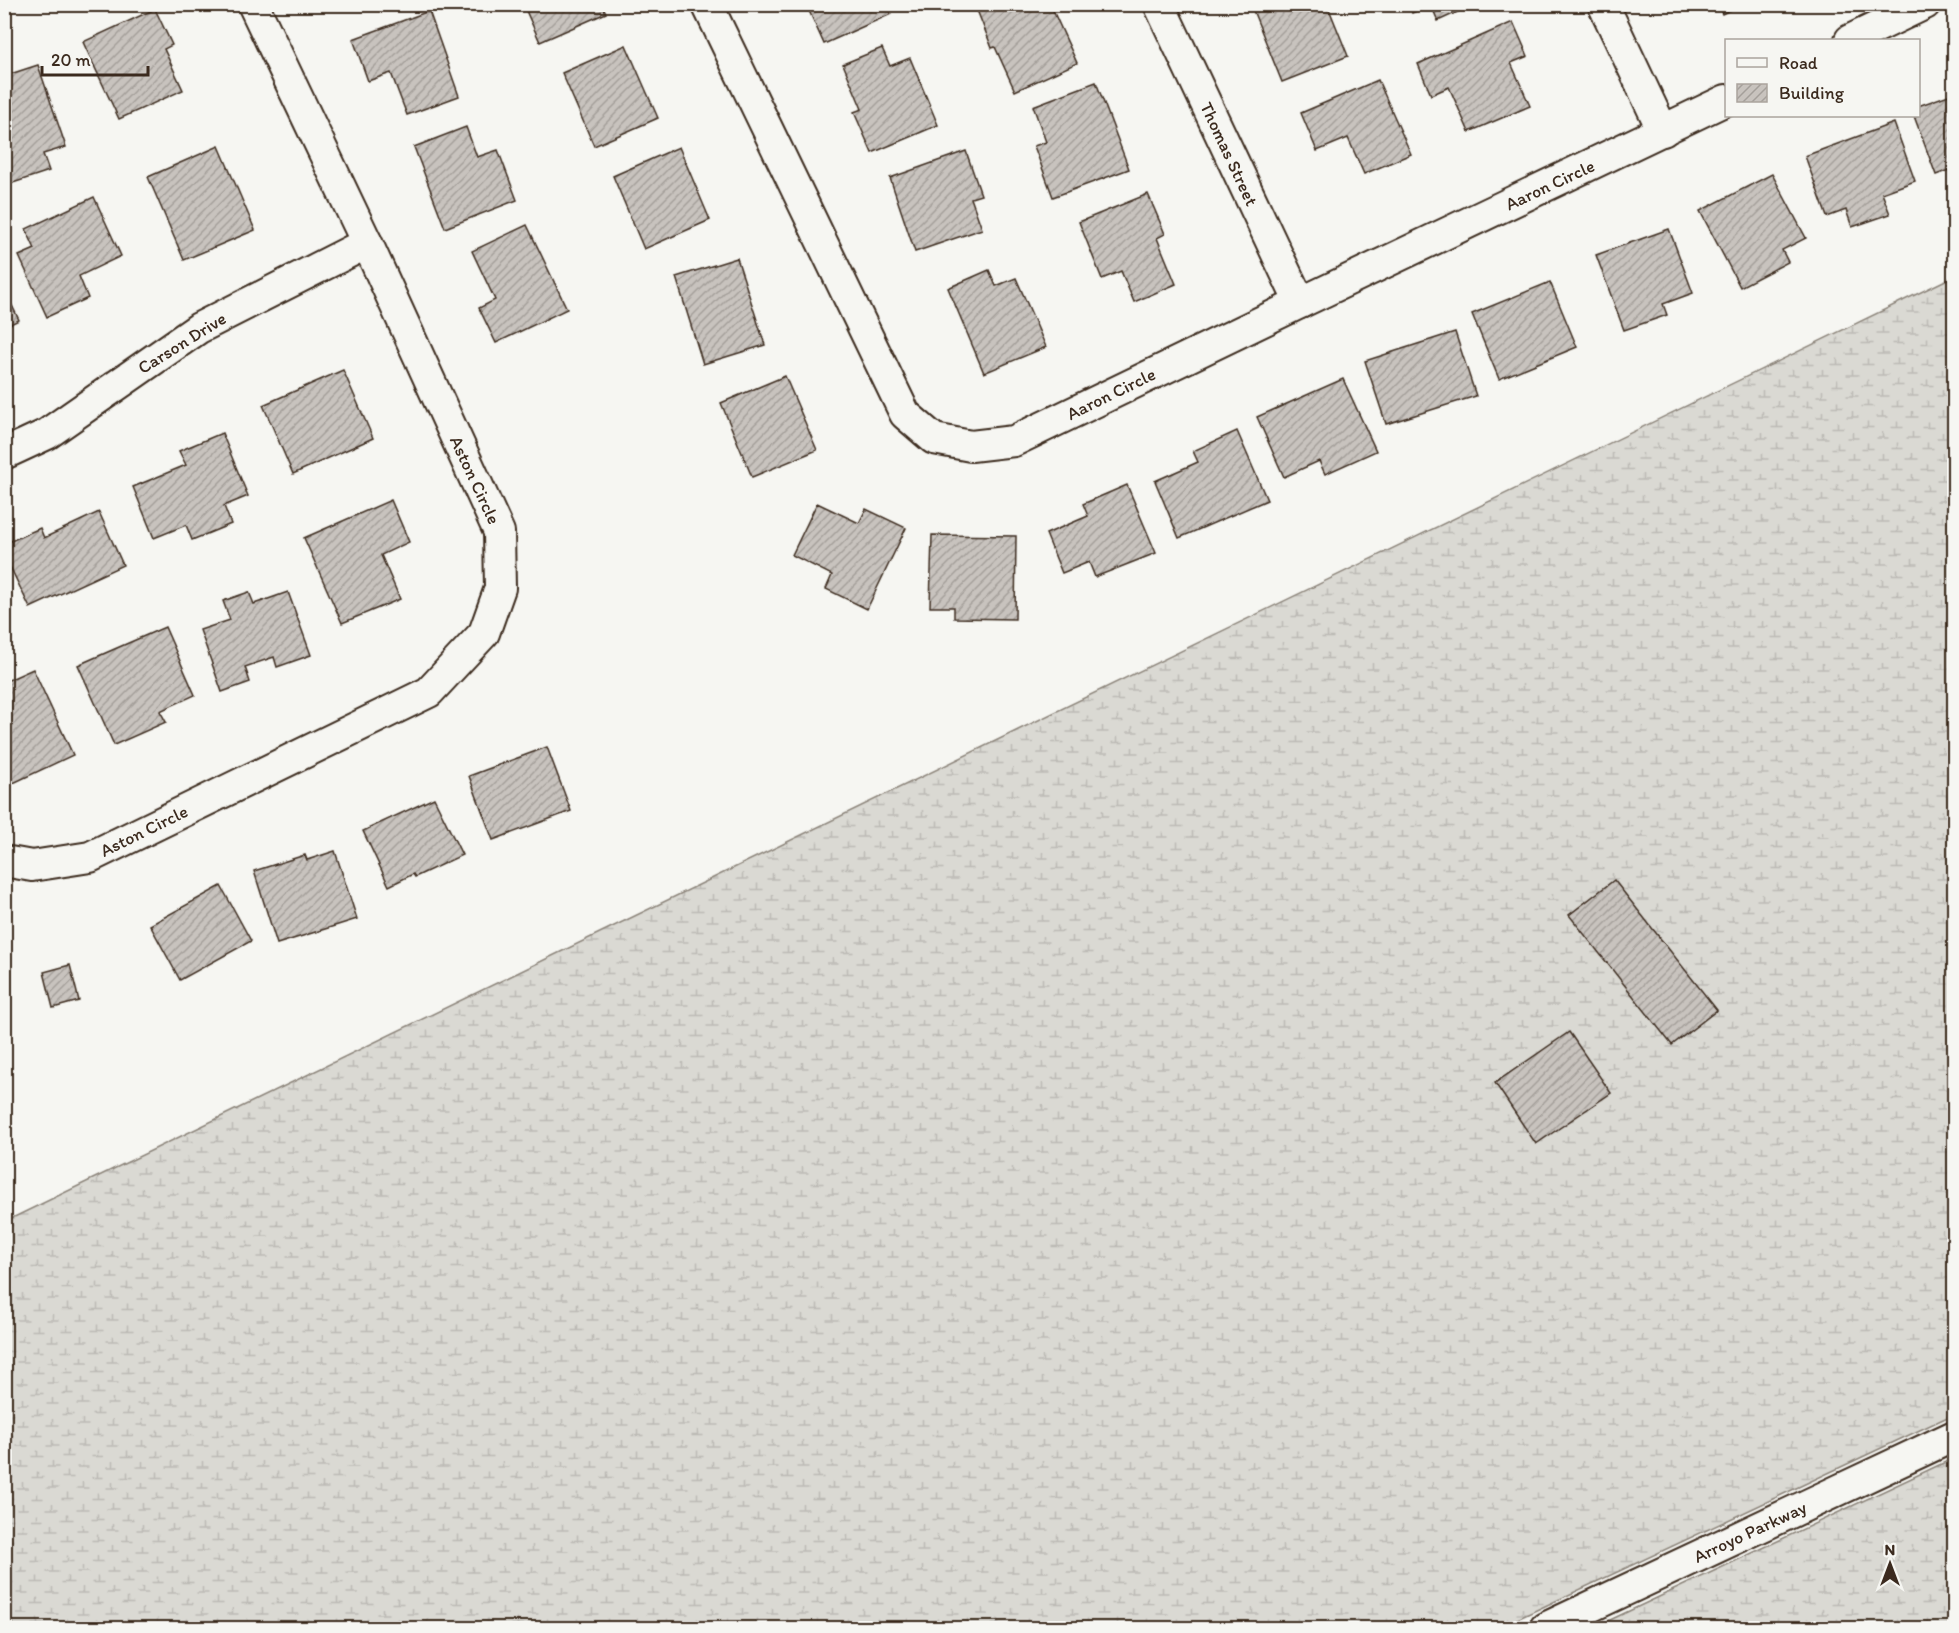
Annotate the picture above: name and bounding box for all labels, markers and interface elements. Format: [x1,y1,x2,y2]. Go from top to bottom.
scale bar [42,39,148,77]
legend [1725,39,1920,117]
text: 20 m [51,49,91,71]
text: Road [1779,52,1818,74]
text: Building [1779,82,1845,104]
street label: Thomas Street [1195,99,1263,210]
street label: Aaron Circle [1502,155,1598,215]
street label: Carson Drive [134,307,230,379]
street label: Aaron Circle [1063,363,1159,425]
street label: Aston Circle [445,432,505,528]
street label: Aston Circle [96,800,192,862]
street label: Arroyo Parkway [1690,1496,1811,1568]
north arrow [1860,1534,1920,1594]
text: N [1885,1540,1895,1559]

